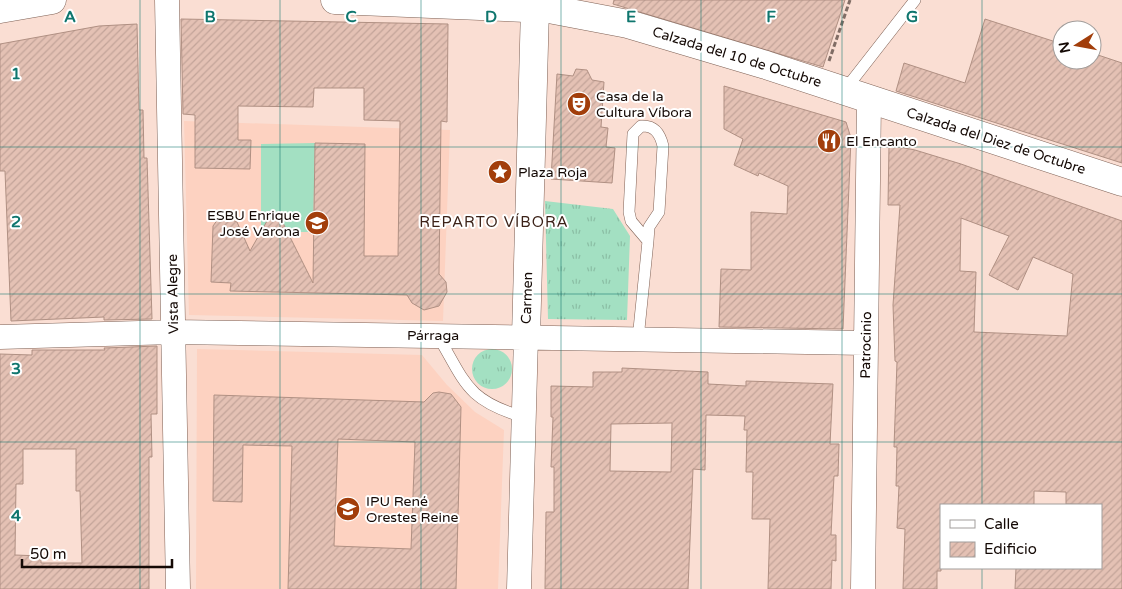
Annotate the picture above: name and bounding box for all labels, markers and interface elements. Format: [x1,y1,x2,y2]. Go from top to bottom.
text: A [64,7,76,27]
text: B [204,7,216,27]
text: C [345,7,357,27]
text: D [485,7,497,27]
text: E [626,7,636,27]
text: F [766,7,776,27]
text: G [906,7,918,27]
north arrow [1052,20,1102,70]
street label: Calzada del 10 de Octubre [650,23,824,91]
text: N [1055,40,1074,55]
text: 1 [11,64,21,84]
place label: Casa de la Cultura Víbora [596,88,692,121]
theatre icon: Casa de la Cultura Víbora [566,91,592,117]
street label: Calzada del Diez de Octubre [904,104,1088,178]
restaurant icon: El Encanto [816,128,842,154]
place label: El Encanto [846,133,917,150]
place icon: Plaza Roja [487,159,513,185]
place label: Plaza Roja [518,164,587,181]
place label: ESBU Enrique José Varona [207,207,300,240]
school or university icon: ESBU Enrique José Varona [304,210,330,236]
text: 2 [11,212,21,232]
district label: REPARTO VÍBORA [419,213,569,231]
street label: Vista Alegre [164,254,182,334]
street label: Carmen [518,272,536,324]
street label: Patrocinio [857,311,875,379]
street label: Párraga [407,327,459,344]
text: 3 [11,359,21,379]
place label: IPU René Orestes Reine [366,493,458,526]
school or university icon: IPU René Orestes Reine [335,496,361,522]
legend [940,504,1102,569]
text: 4 [11,506,21,526]
text: Calle [984,515,1019,533]
scale bar [22,536,172,568]
text: Edificio [984,540,1037,558]
text: 50 m [30,545,67,563]

